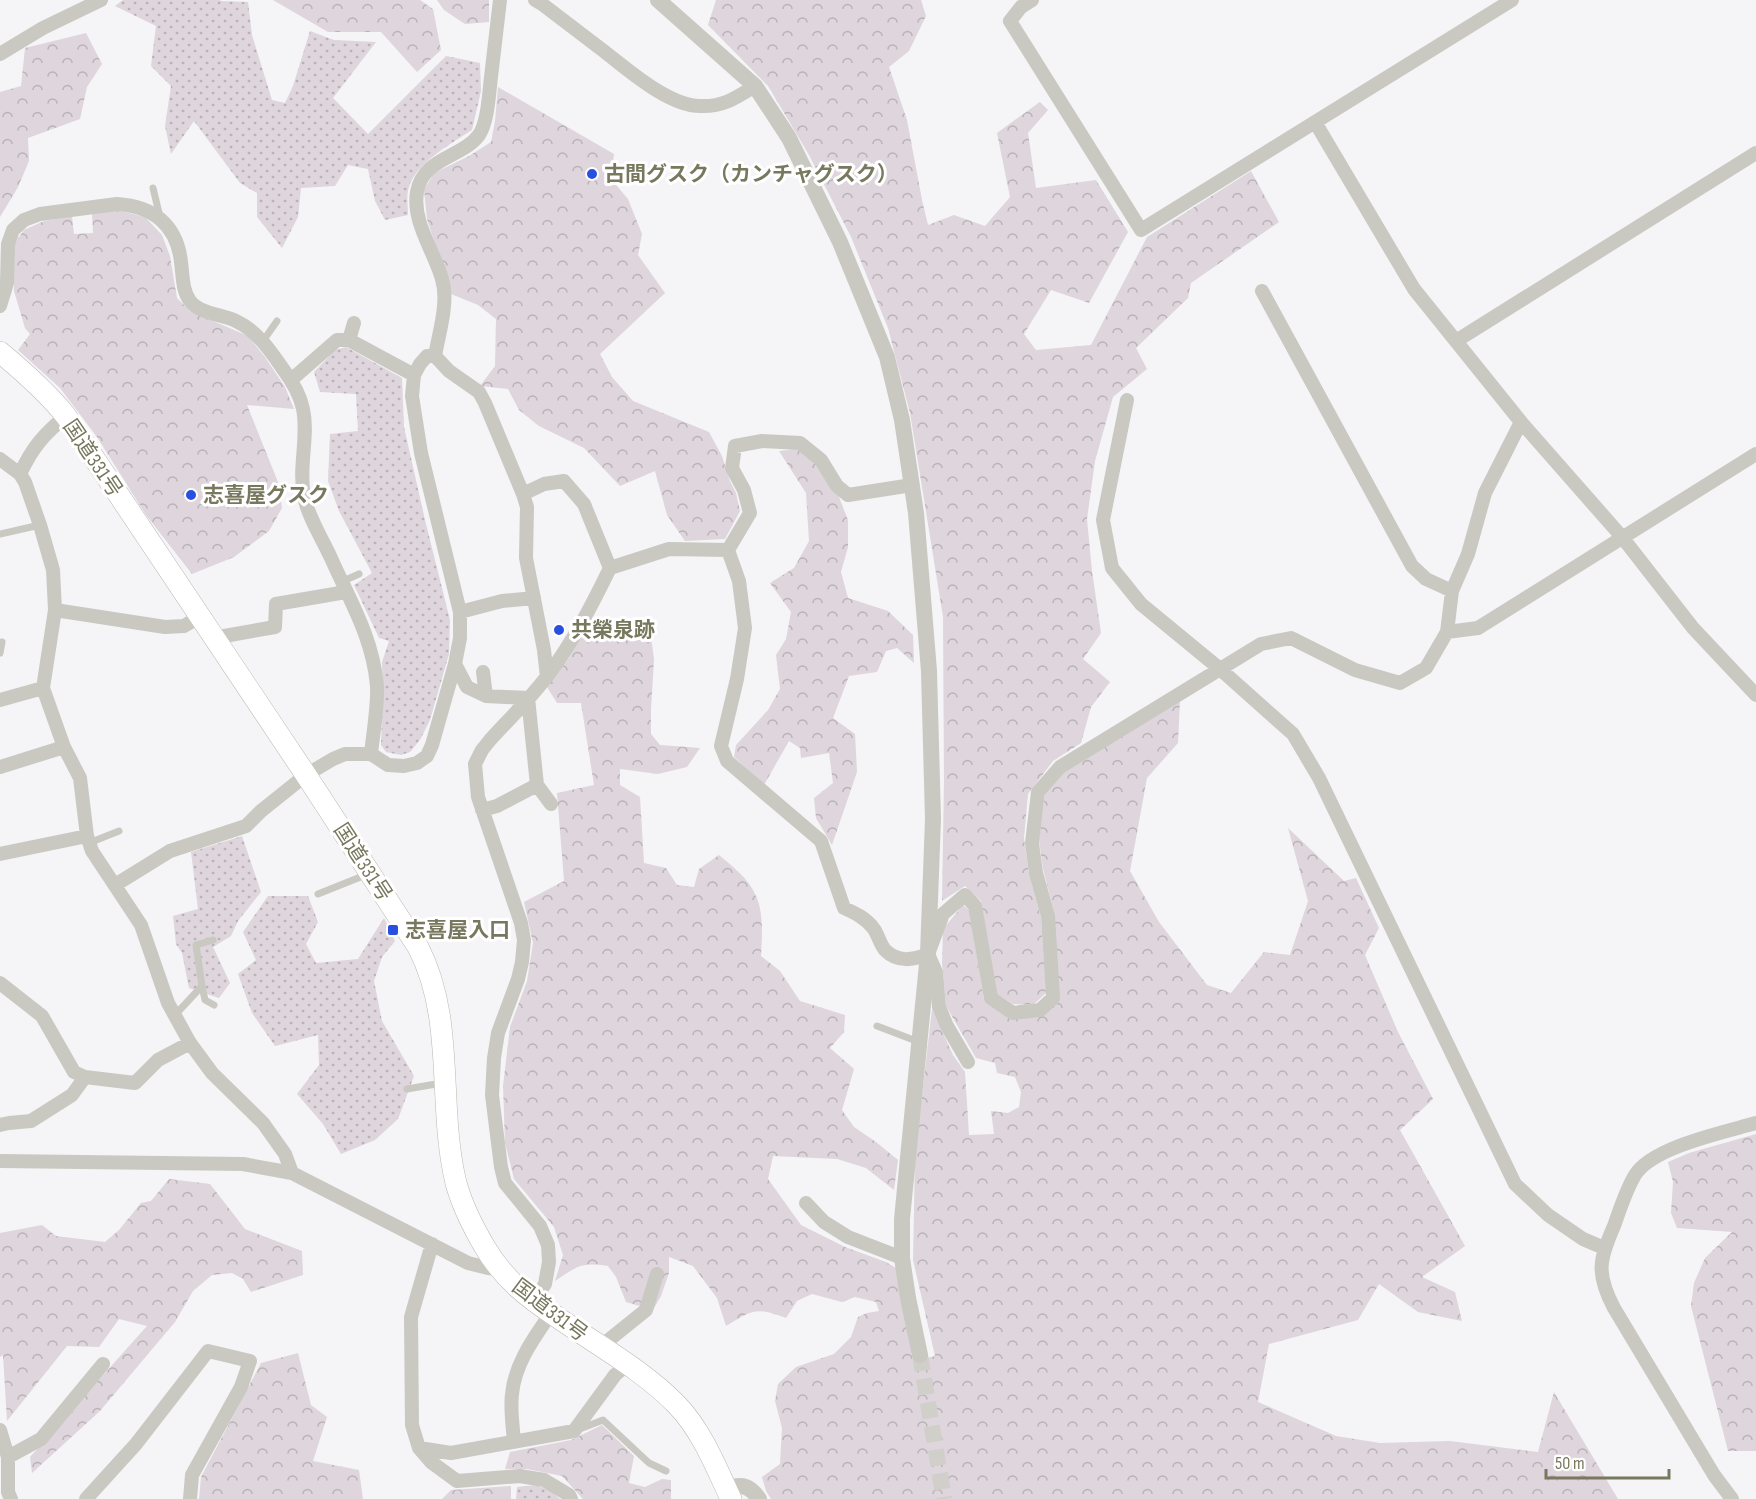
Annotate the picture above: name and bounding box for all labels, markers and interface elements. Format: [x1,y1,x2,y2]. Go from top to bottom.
place label: 古間グスク（カンチャグスク） [604,162,898,187]
marker: 古間グスク（カンチャグスク） [585,167,599,181]
street label: 国道331号 [58,415,128,502]
place label: 志喜屋グスク [203,483,329,508]
marker: 志喜屋グスク [184,488,198,502]
place label: 共榮泉跡 [571,618,655,643]
marker: 共榮泉跡 [552,623,566,637]
street label: 国道331号 [328,819,397,906]
place label: 志喜屋入口 [405,918,510,943]
marker: 志喜屋入口 [386,923,400,937]
street label: 国道331号 [507,1274,592,1347]
scale bar [1546,1442,1669,1480]
text: 50 m [1555,1453,1585,1474]

